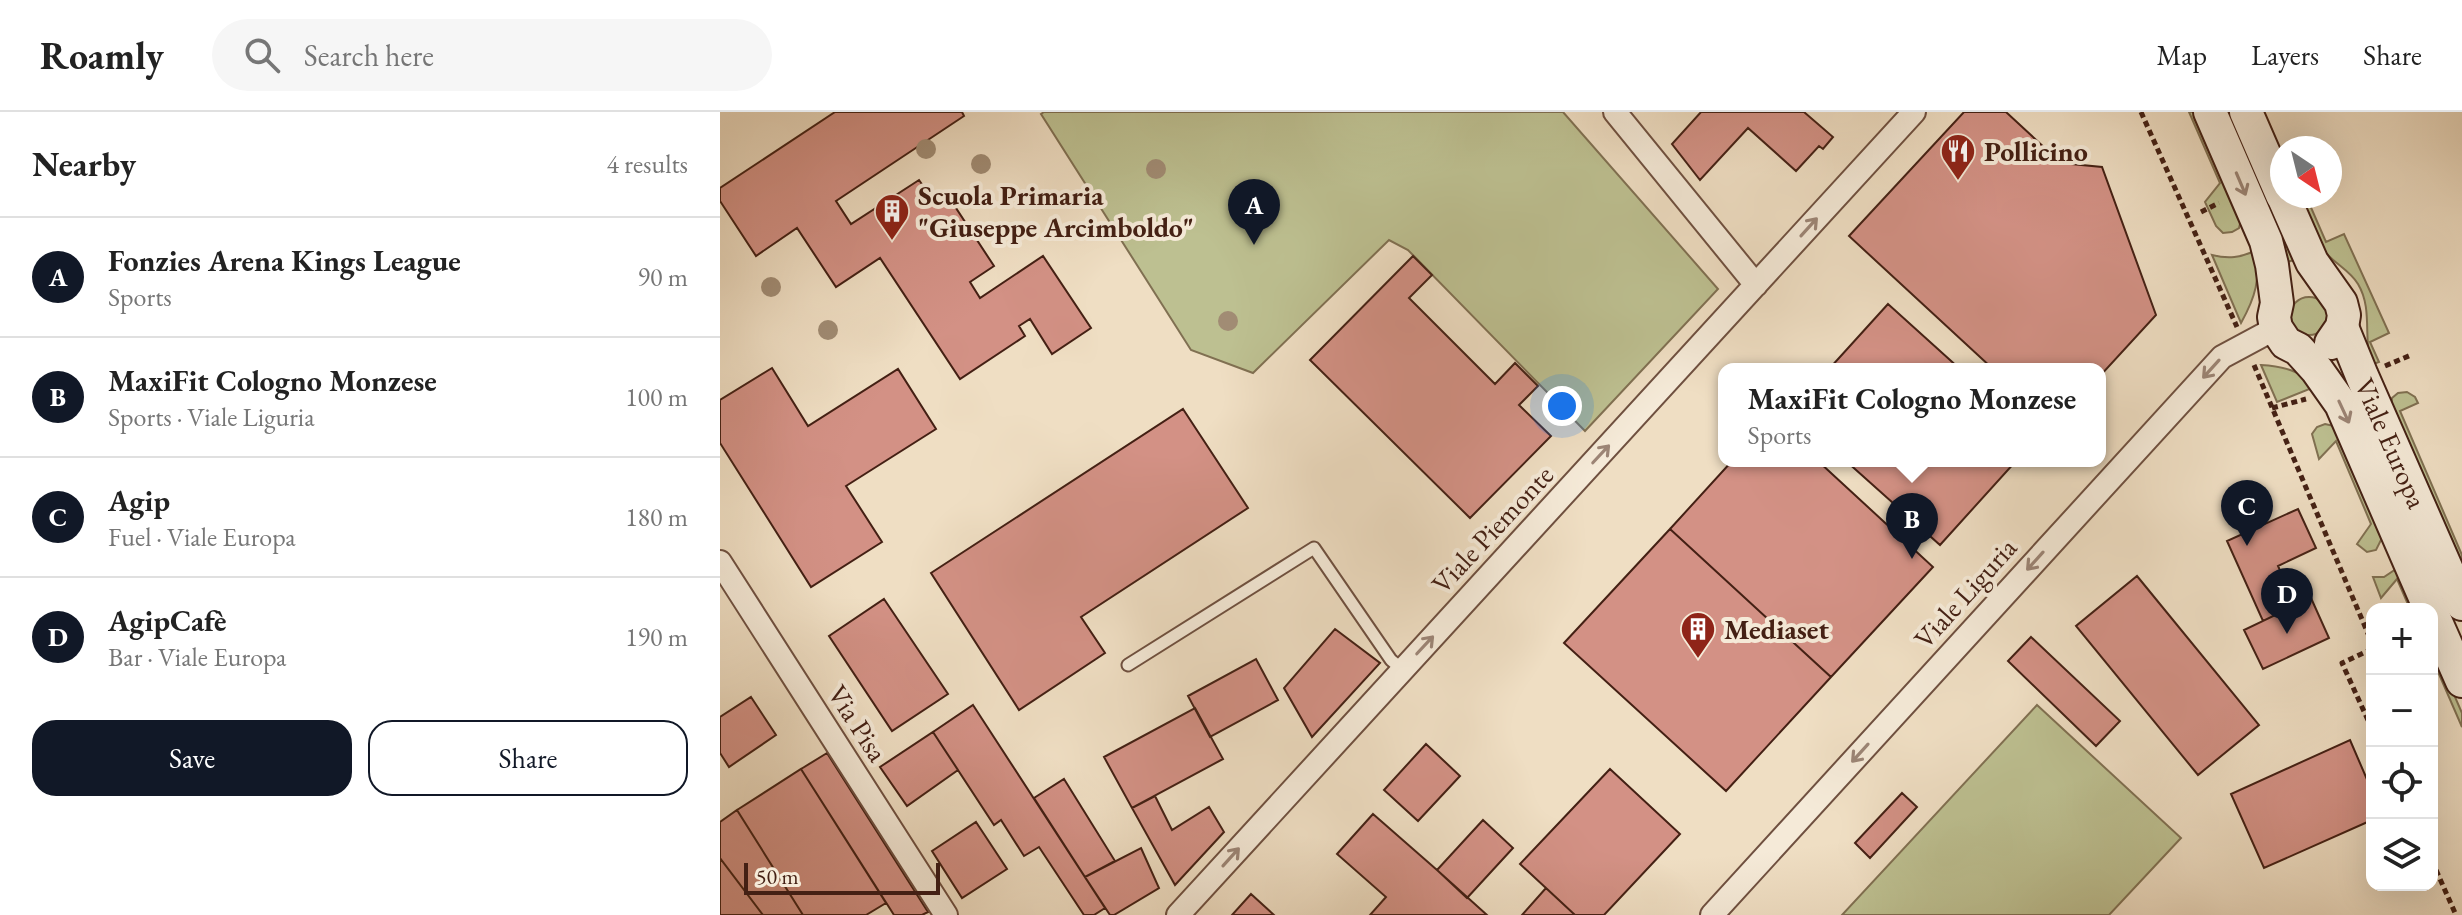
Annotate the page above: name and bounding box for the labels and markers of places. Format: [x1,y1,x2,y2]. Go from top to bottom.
restaurant icon: Pollicino [1939,132,1977,182]
place label: Pollicino [1984,133,2088,169]
place label: Scuola Primaria "Giuseppe Arcimboldo" [918,177,1194,245]
pin: A [1228,179,1280,245]
building icon: Scuola Primaria "Giuseppe Arcimboldo" [873,192,911,242]
pin: C [2221,480,2273,546]
pin: B [1886,493,1938,559]
pin: D [2261,568,2313,634]
building icon: Mediaset [1679,610,1717,660]
place label: Mediaset [1724,611,1830,647]

